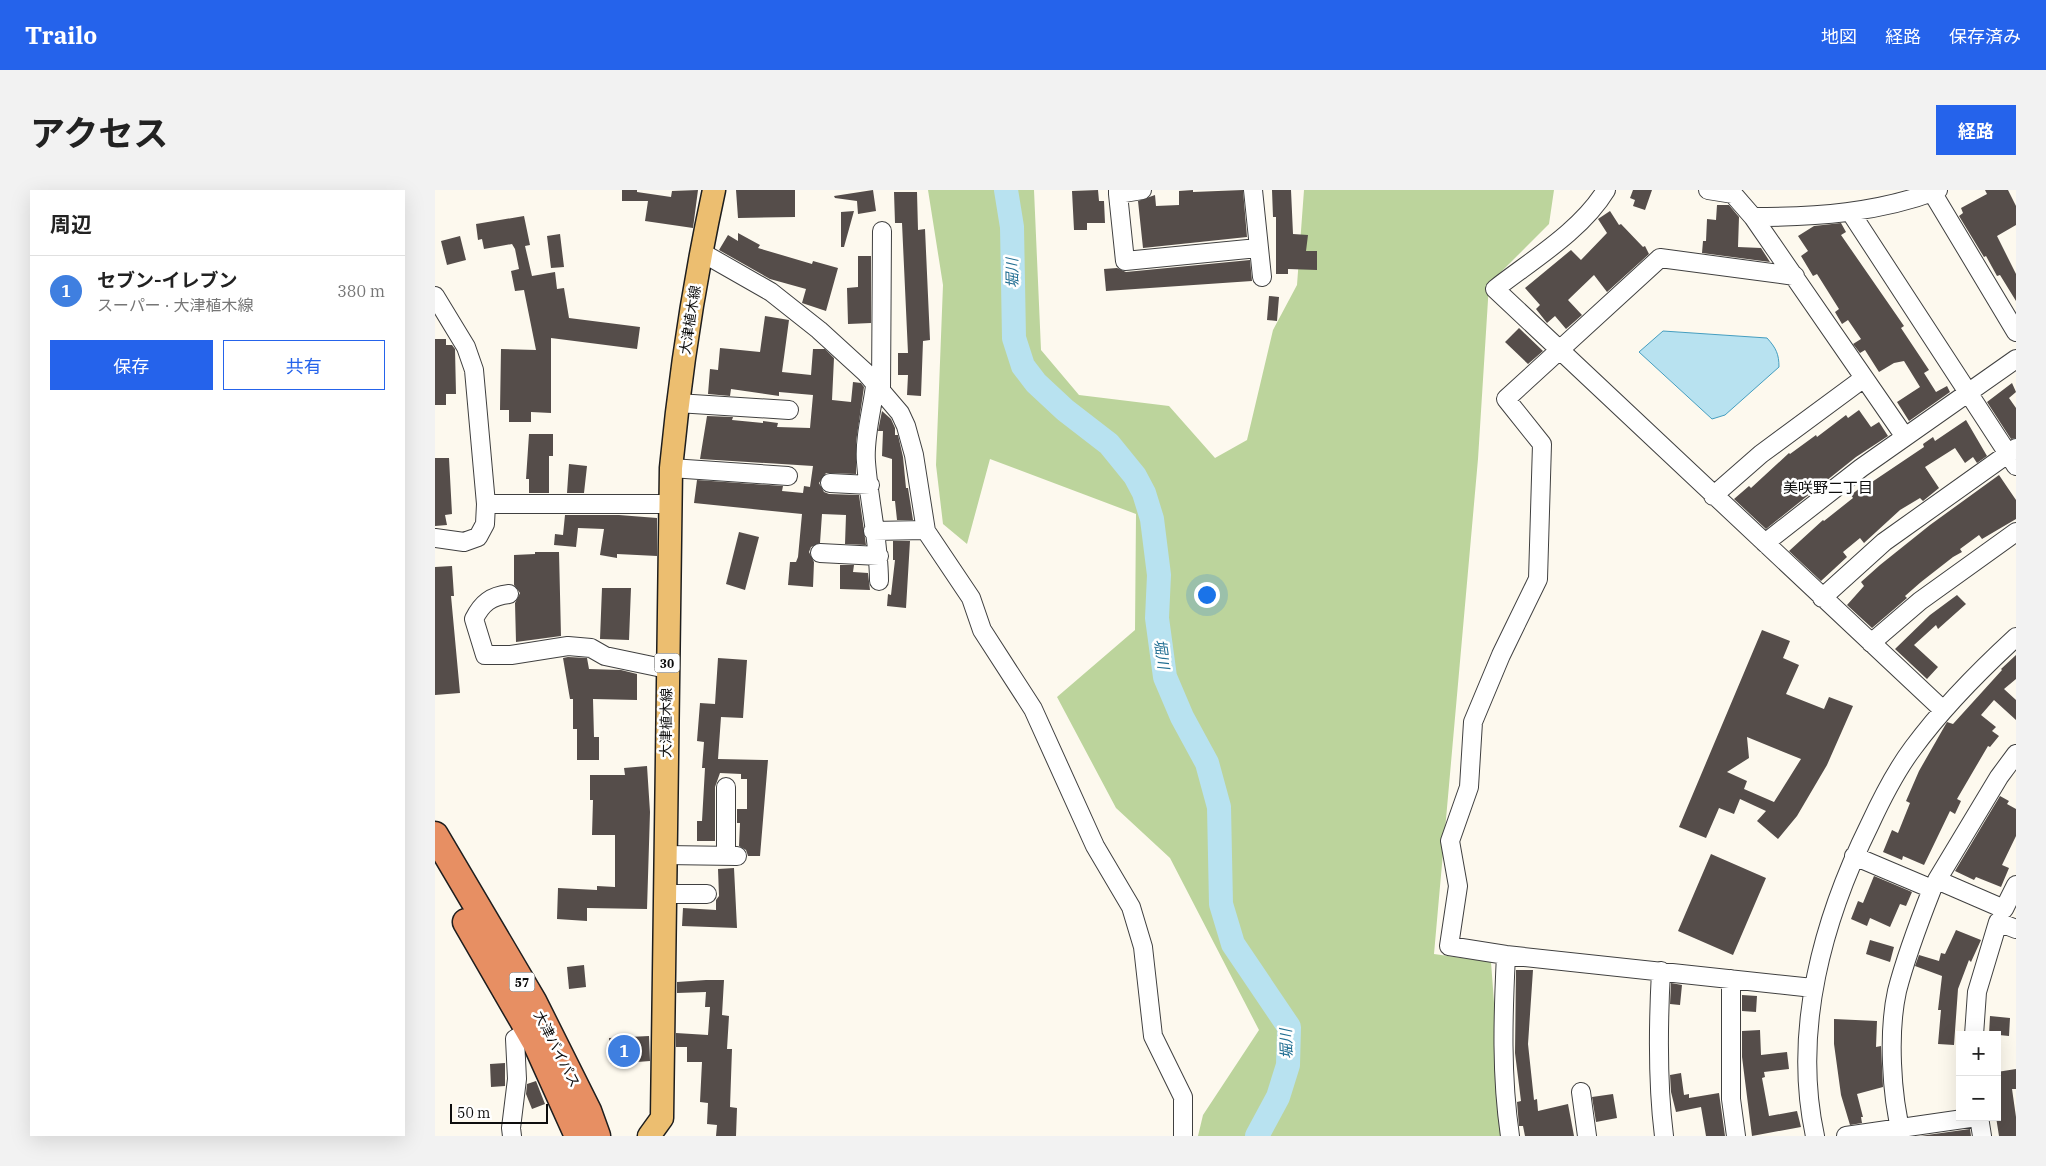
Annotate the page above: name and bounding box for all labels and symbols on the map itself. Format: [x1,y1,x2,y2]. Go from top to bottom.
water label: 堀川 [1002,256,1022,288]
street label: 大津植木線 [676,284,704,356]
district label: 美咲野二丁目 [1783,478,1873,497]
your location [1194,582,1220,608]
water label: 堀川 [1151,638,1174,672]
road number: 30 [655,653,679,672]
street label: 大津植木線 [656,688,676,758]
road number: 57 [509,972,535,992]
street label: 大津バイパス [530,1008,584,1090]
water label: 堀川 [1276,1027,1296,1059]
pin: 1 [608,1032,640,1070]
scale bar [450,1101,547,1124]

